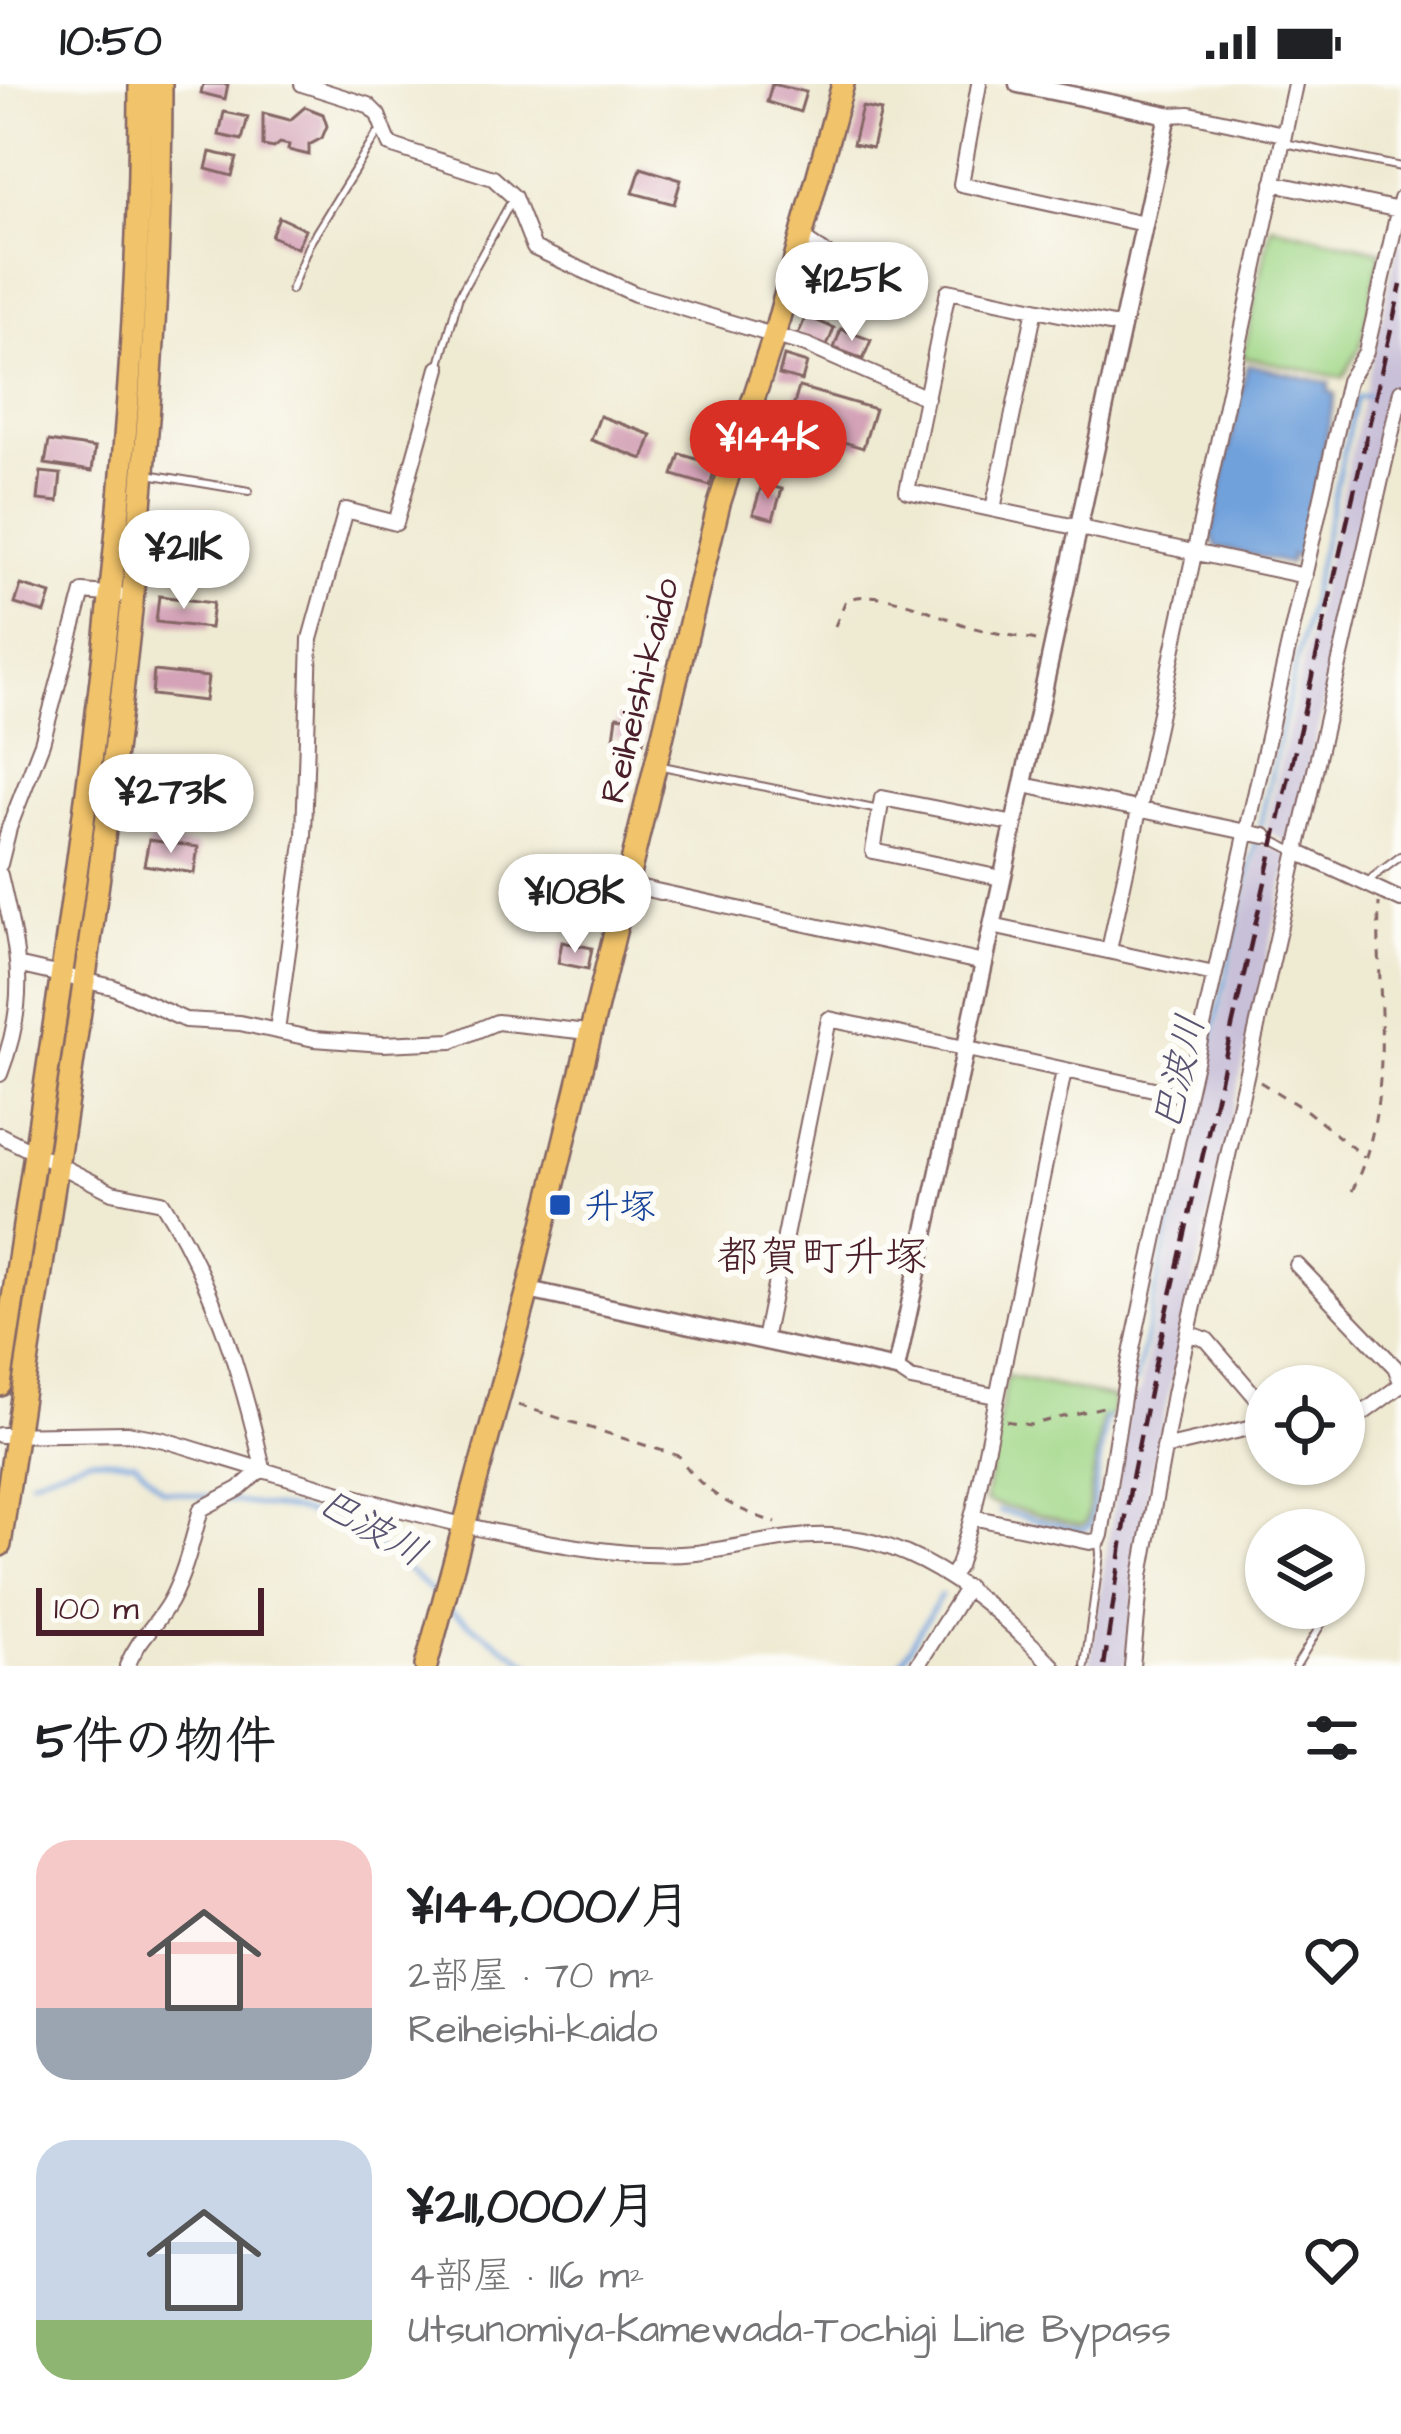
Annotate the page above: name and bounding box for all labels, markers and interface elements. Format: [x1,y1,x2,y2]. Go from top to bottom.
text: 10:50 [60,11,162,73]
pin: ¥125K [768,242,936,344]
text: ¥125K [802,254,902,308]
pin: ¥144K [684,400,852,502]
text: ¥144K [717,412,819,466]
pin: ¥211K [100,510,268,612]
text: ¥211K [146,522,222,576]
street label: Reiheishi-kaido [588,573,693,809]
pin: ¥273K [87,754,255,856]
text: ¥273K [116,766,226,820]
pin: ¥108K [491,854,659,956]
text: ¥108K [525,866,625,920]
water label: 巴波川 [1140,1010,1219,1136]
place label: 升塚 [584,1182,656,1233]
marker: 升塚 [547,1192,573,1218]
district label: 都賀町升塚 [717,1229,927,1287]
map controls [1245,1365,1365,1629]
button: locate [1245,1365,1365,1485]
water label: 巴波川 [307,1476,436,1581]
button: layers [1245,1509,1365,1629]
scale bar [36,1582,264,1635]
text: 100 m [54,1586,139,1632]
icon: filters [1299,1705,1365,1771]
text: 5件の物件 [36,1707,276,1778]
text: ¥144,000/月 [408,1872,691,1943]
icon: home [132,1888,276,2032]
icon: heart [1299,1927,1365,1993]
text: 2部屋 · 70 m² [408,1950,654,2004]
text: Reiheishi-kaido [408,2004,658,2058]
text: ¥211,000/月 [408,2172,657,2243]
icon: home [132,2188,276,2332]
icon: heart [1299,2227,1365,2293]
text: 4部屋 · 116 m² [408,2250,644,2304]
text: Utsunomiya-Kamewada-Tochigi Line Bypass [408,2304,1171,2358]

